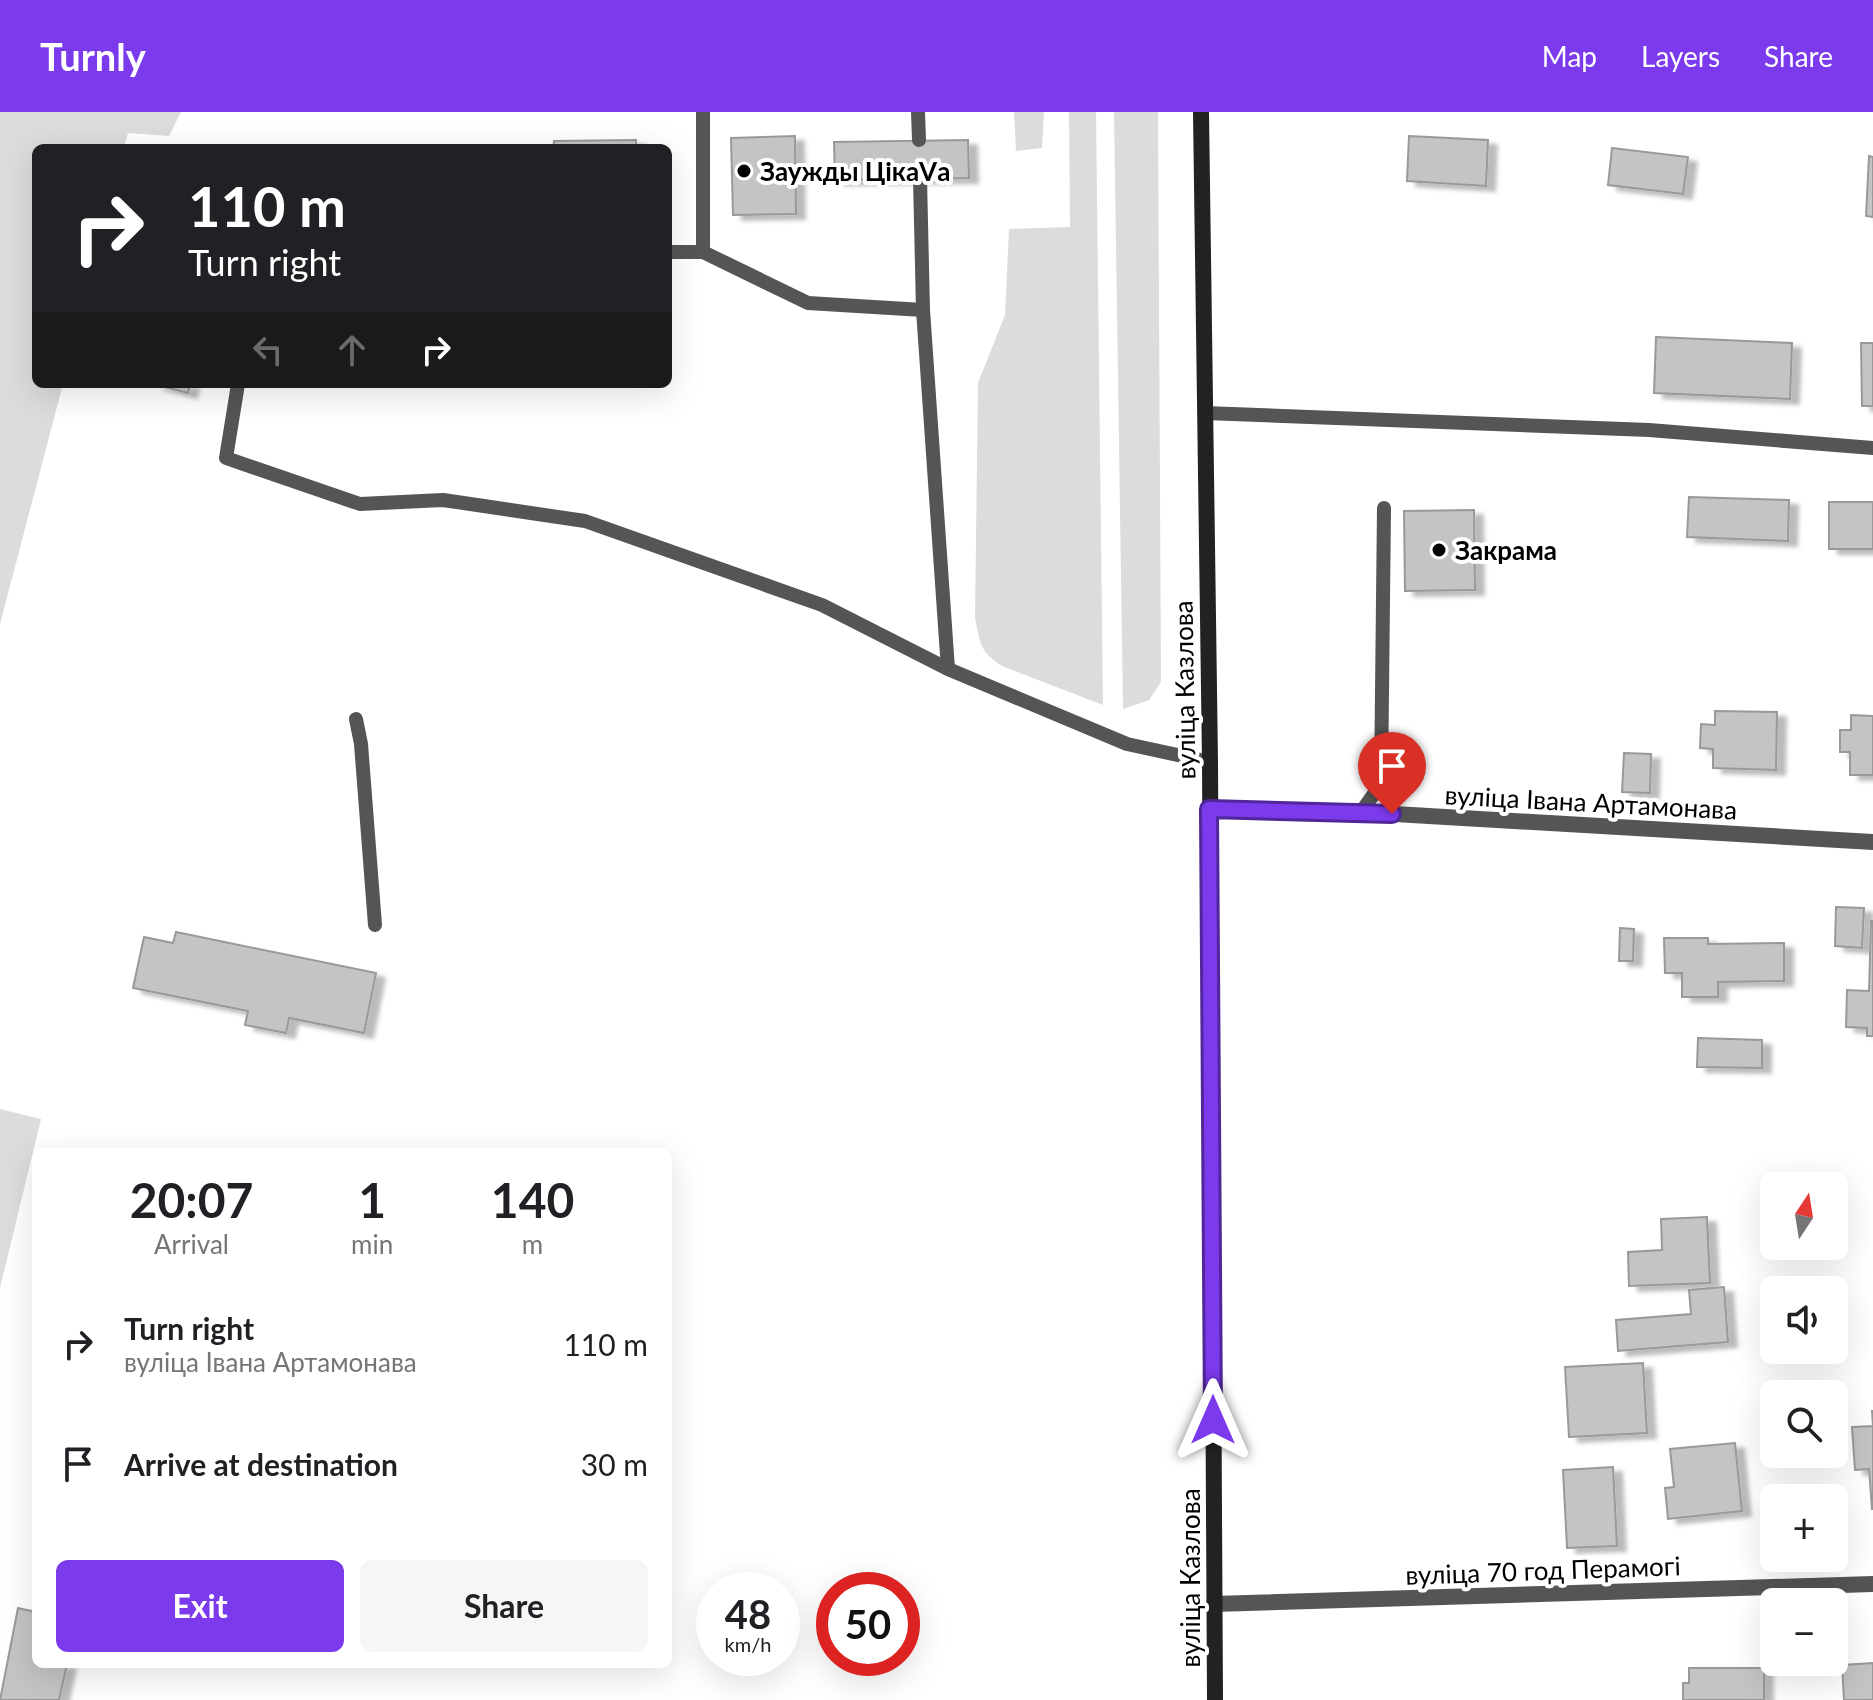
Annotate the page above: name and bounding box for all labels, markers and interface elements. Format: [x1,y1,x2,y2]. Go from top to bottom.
text: Turnly [40,33,146,79]
text: Map [1542,39,1597,73]
text: Layers [1641,39,1720,73]
text: Share [1764,39,1833,73]
place label: Заужды ЦікаVа [760,155,950,187]
marker: Заужды ЦікаVа [735,162,753,180]
text: 110 m [188,172,346,239]
icon: right [56,176,160,280]
text: Turn right [188,240,341,284]
icon: left [246,328,290,372]
icon: ahead [330,328,374,372]
icon: right [414,328,458,372]
place label: Закрама [1455,534,1557,566]
marker: Закрама [1430,541,1448,559]
street label: вуліца Казлова [1166,600,1202,780]
pin [1358,732,1426,814]
icon: arrive [1370,744,1414,788]
street label: вуліца Івана Артамонава [1444,778,1738,826]
text: 20:07 [130,1171,253,1228]
text: 1 [358,1171,386,1228]
text: 140 [491,1171,574,1228]
north arrow [1760,1172,1848,1260]
map controls [1760,1172,1848,1676]
text: Arrival [154,1228,229,1260]
text: min [351,1228,393,1260]
text: m [522,1228,543,1260]
button: sound [1760,1276,1848,1364]
text: Turn right [124,1310,254,1346]
icon: right [56,1322,100,1366]
text: 110 m [563,1326,648,1362]
text: вуліца Івана Артамонава [124,1346,417,1378]
position arrow [1171,1378,1255,1462]
button: search [1760,1380,1848,1468]
icon: arrive [56,1442,100,1486]
text: Arrive at destination [124,1446,398,1482]
text: 30 m [581,1446,648,1482]
button: + [1760,1484,1848,1572]
street label: вуліца Казлова [1174,1488,1206,1668]
street label: вуліца 70 год Перамогі [1405,1549,1681,1591]
button: Exit [56,1560,344,1652]
button: Share [360,1560,648,1652]
speed limit sign: 50 [816,1572,920,1676]
button: − [1760,1588,1848,1676]
text: 48 [725,1590,771,1638]
text: km/h [725,1632,771,1656]

